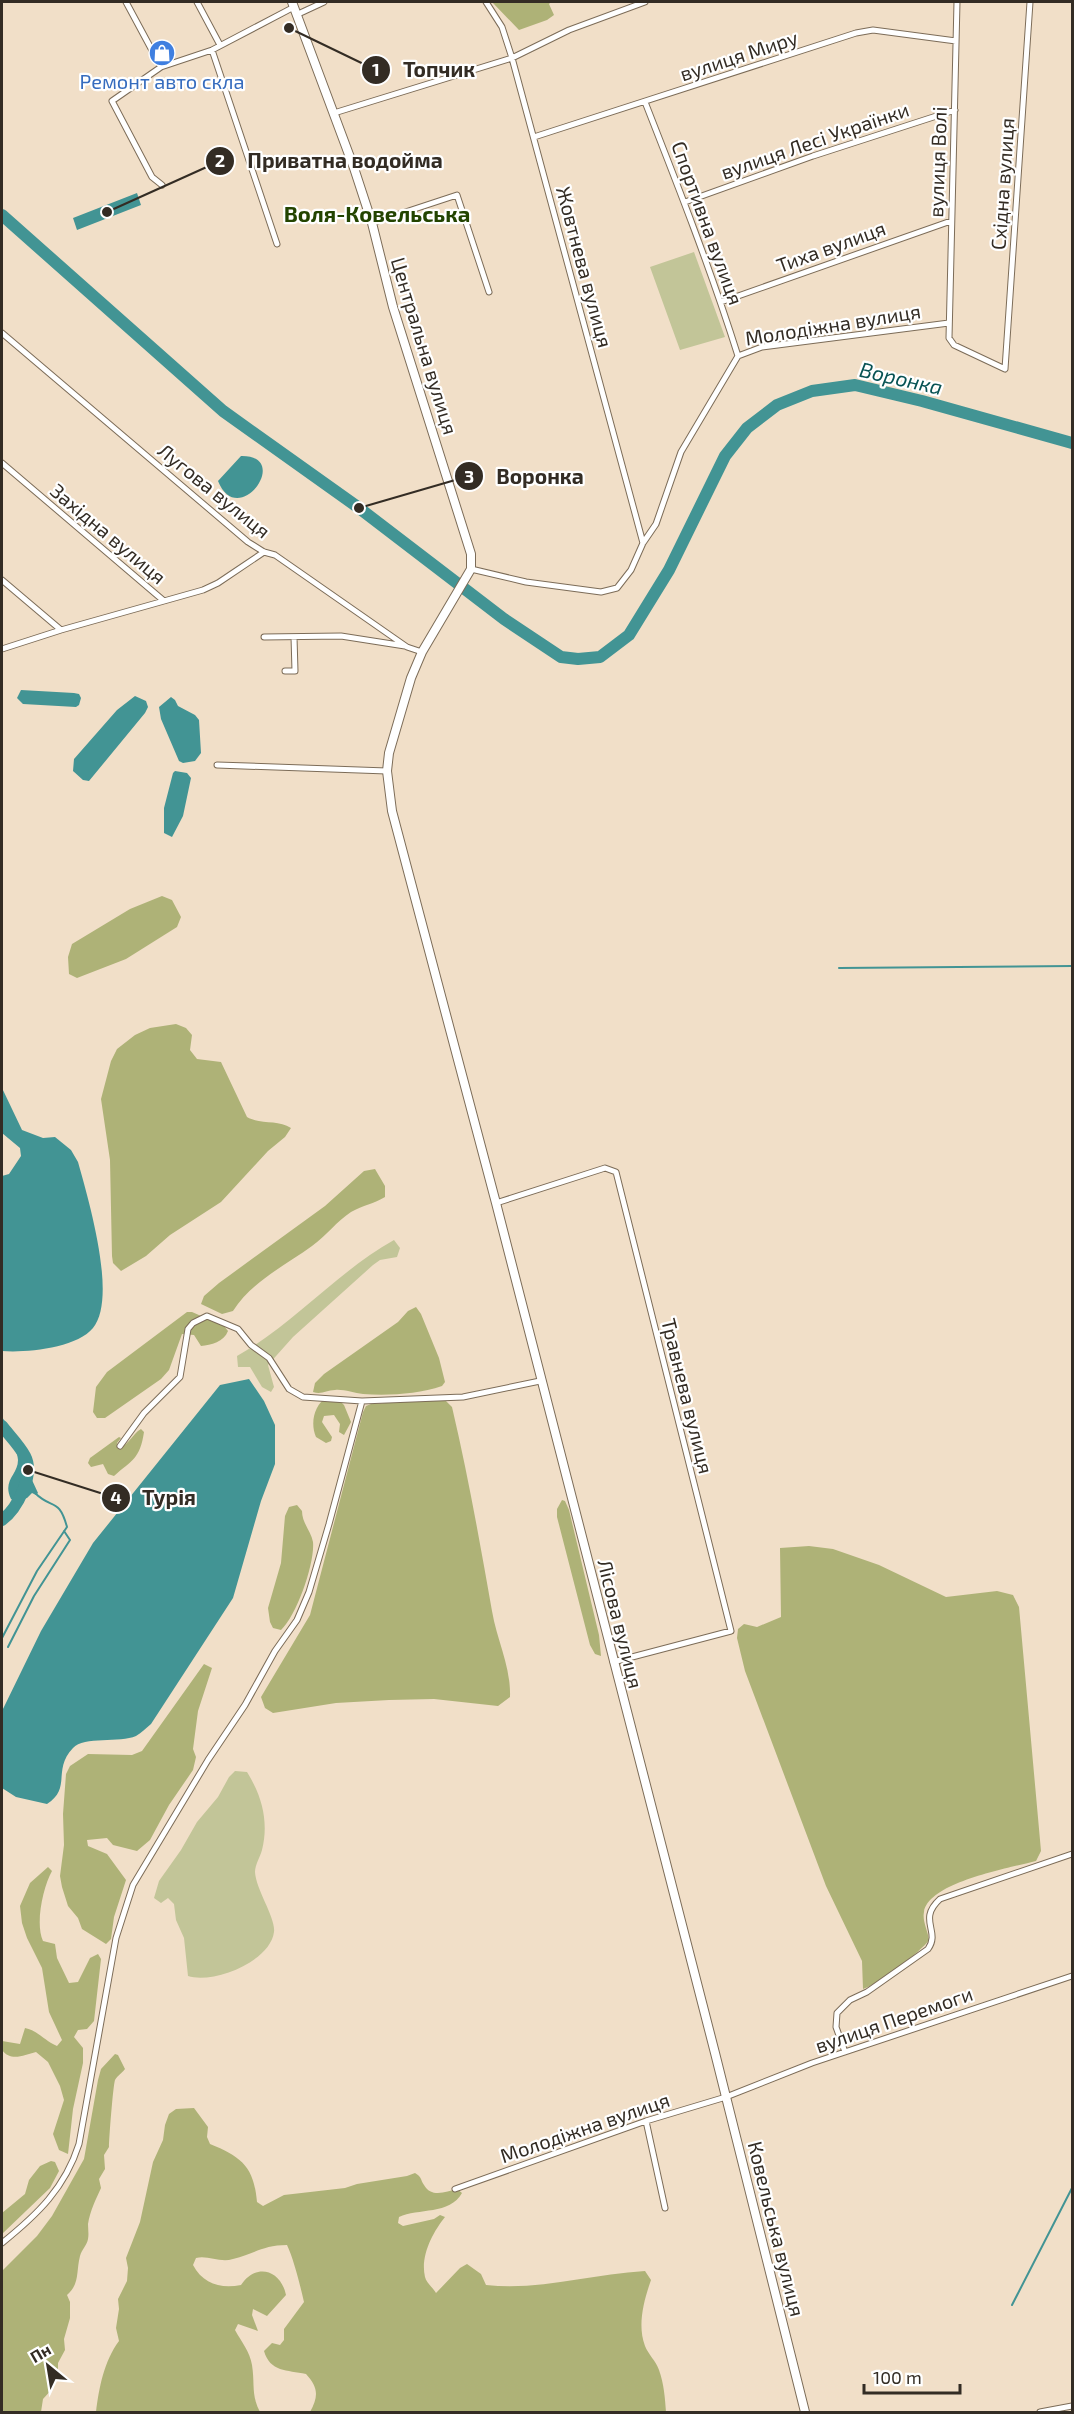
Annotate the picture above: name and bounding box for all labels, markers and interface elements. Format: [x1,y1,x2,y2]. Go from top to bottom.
street label: вулиця Миру [677,25,801,86]
shop icon: Ремонт авто скла [147,38,177,68]
callout: Топчик [361,50,487,89]
text: Топчик [403,56,475,81]
text: 1 [372,58,380,80]
place label: Ремонт авто скла [79,69,245,93]
street label: вулиця Лесі Українки [717,97,912,184]
street label: вулиця Волі [923,106,952,218]
street label: Східна вулиця [985,117,1020,251]
street label: Спортивна вулиця [666,138,749,308]
callout: Приватна водойма [205,141,455,180]
text: Приватна водойма [247,147,443,172]
text: 2 [215,149,225,171]
street label: Жовтнева вулиця [551,184,618,350]
district label: Воля-Ковельська [284,200,470,226]
street label: Тиха вулиця [773,215,889,278]
street label: Центральна вулиця [386,254,463,438]
street label: Молодіжна вулиця [743,298,923,351]
water label: Воронка [857,356,945,399]
street label: Лугова вулиця [153,438,276,544]
callout: Воронка [454,457,596,496]
text: Воронка [496,463,584,488]
text: 3 [464,465,474,487]
street label: Західна вулиця [45,478,171,589]
street label: Травнева вулиця [656,1316,719,1476]
callout: Турія [101,1478,208,1517]
text: Турія [142,1484,196,1509]
text: 4 [110,1486,122,1508]
street label: Лісова вулиця [592,1557,649,1691]
street label: вулиця Перемоги [812,1981,976,2058]
street label: Молодіжна вулиця [497,2087,673,2168]
street label: Ковельська вулиця [743,2139,810,2319]
north arrow [18,2336,78,2396]
text: Пн [26,2339,54,2366]
scale bar [864,2357,960,2395]
text: 100 m [873,2366,922,2388]

